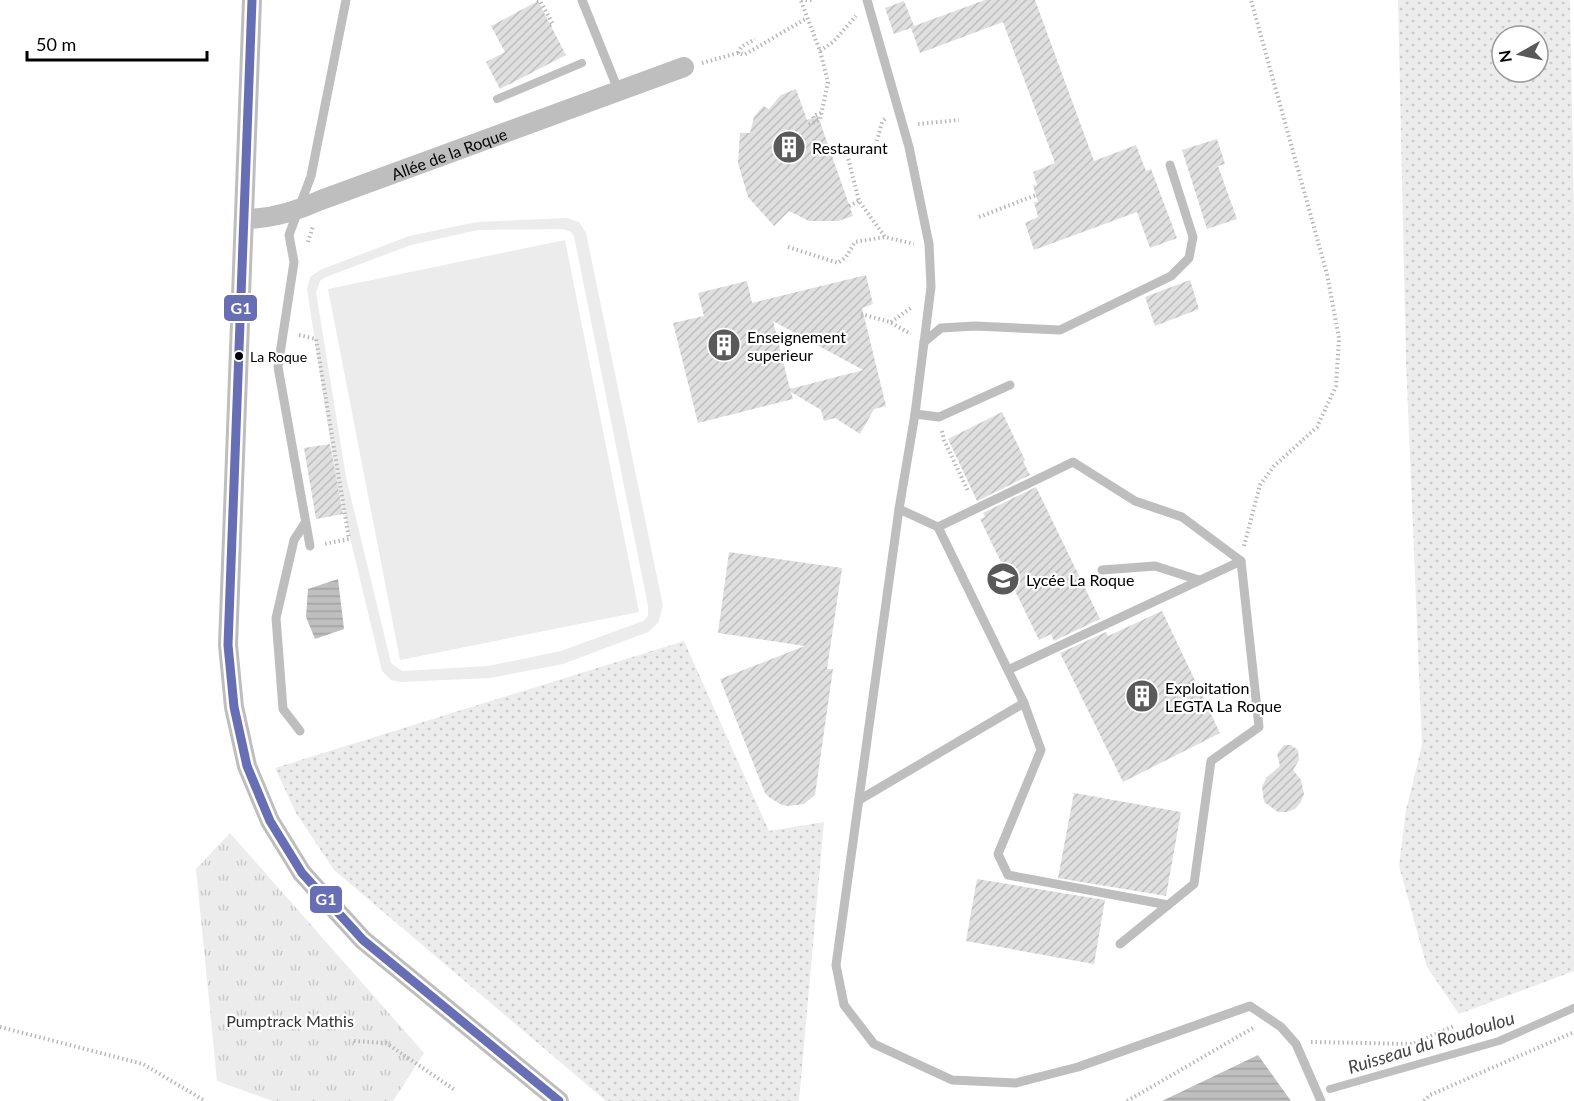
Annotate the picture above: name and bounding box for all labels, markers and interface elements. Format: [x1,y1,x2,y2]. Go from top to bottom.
scale bar [27,24,207,62]
north arrow [1490,24,1550,84]
text: 50 m [36,33,76,55]
text: N [1494,49,1515,64]
street label: Allée de la Roque [388,123,509,183]
building icon: Restaurant [771,129,807,165]
place label: Restaurant [812,138,888,157]
line badge: G1 [223,294,258,322]
text: G1 [231,298,251,317]
building icon: Enseignement superieur [706,327,742,363]
place label: Enseignement superieur [747,327,846,364]
place label: La Roque [250,348,307,365]
marker: La Roque [233,350,245,362]
school or university icon: Lycée La Roque [985,561,1021,597]
place label: Lycée La Roque [1026,570,1134,589]
building icon: Exploitation LEGTA La Roque [1124,678,1160,714]
place label: Exploitation LEGTA La Roque [1165,678,1282,715]
line badge: G1 [309,885,343,914]
text: G1 [316,889,336,908]
water label: Ruisseau du Roudoulou [1345,1006,1517,1078]
park label: Pumptrack Mathis [226,1011,354,1030]

